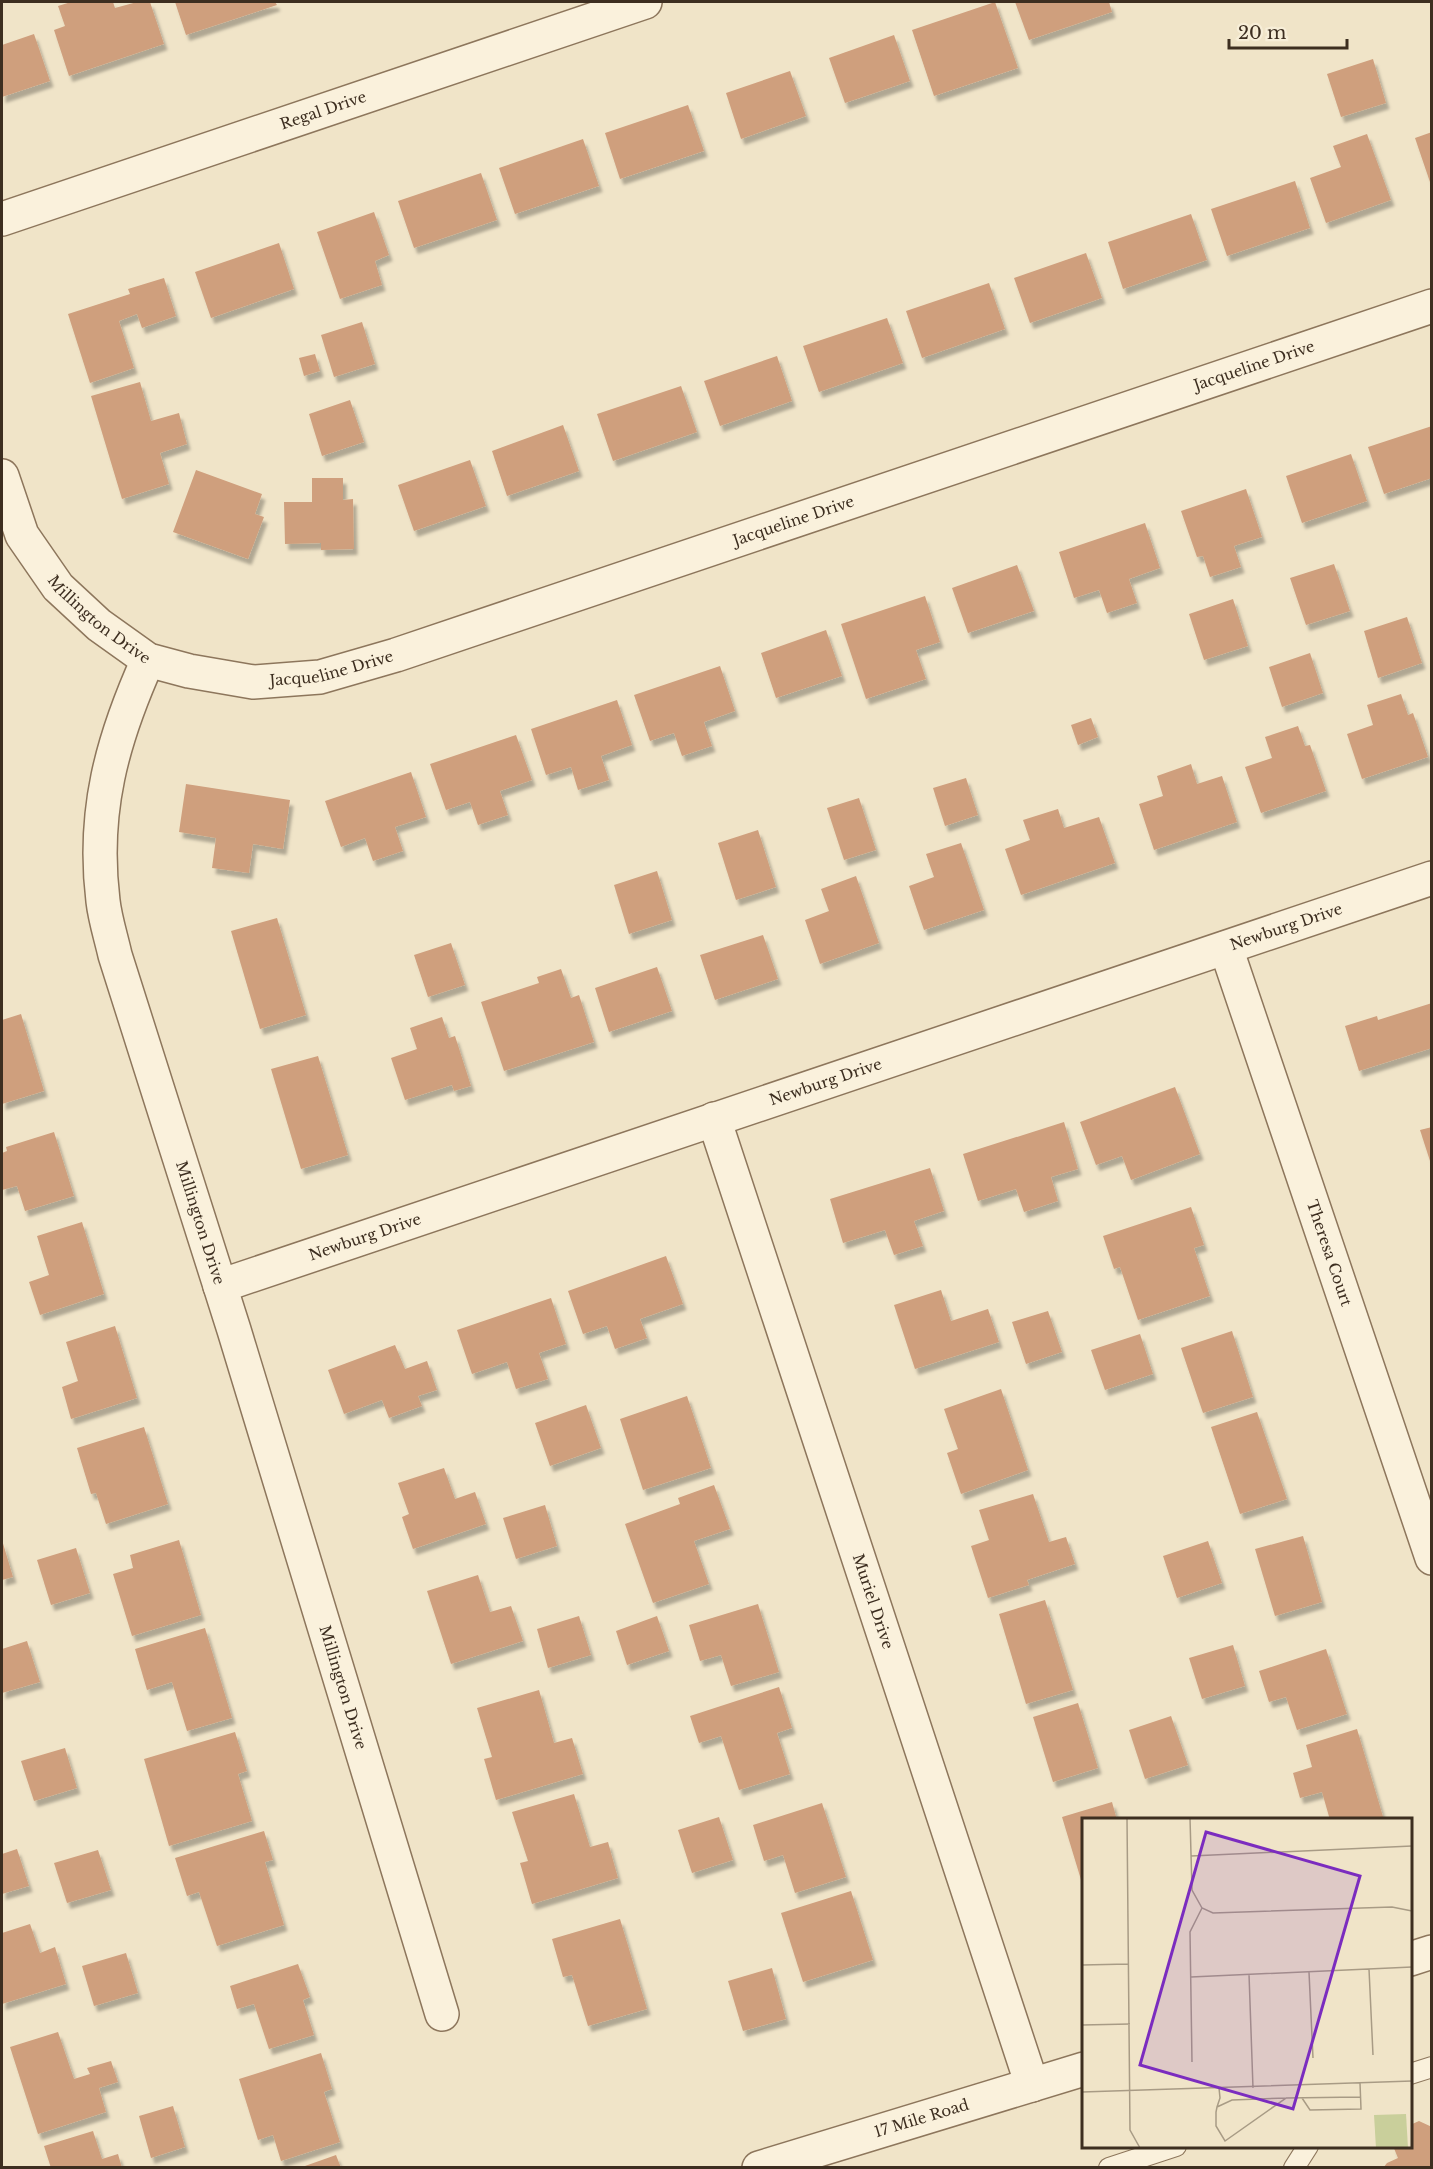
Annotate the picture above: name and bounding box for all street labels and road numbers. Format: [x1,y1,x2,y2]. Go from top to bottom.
street label: Regal Drive [277,87,369,133]
street label: Jacqueline Drive [1189,336,1317,395]
street label: Jacqueline Drive [729,491,856,550]
street label: Millington Drive [44,571,154,668]
street label: Jacqueline Drive [267,646,395,690]
street label: Newburg Drive [1227,899,1345,954]
street label: Newburg Drive [767,1054,884,1109]
street label: Millington Drive [172,1159,229,1287]
street label: Theresa Court [1303,1197,1356,1309]
street label: Newburg Drive [306,1209,423,1264]
street label: Muriel Drive [849,1551,898,1651]
street label: Millington Drive [315,1623,371,1752]
street label: 17 Mile Road [872,2095,971,2141]

